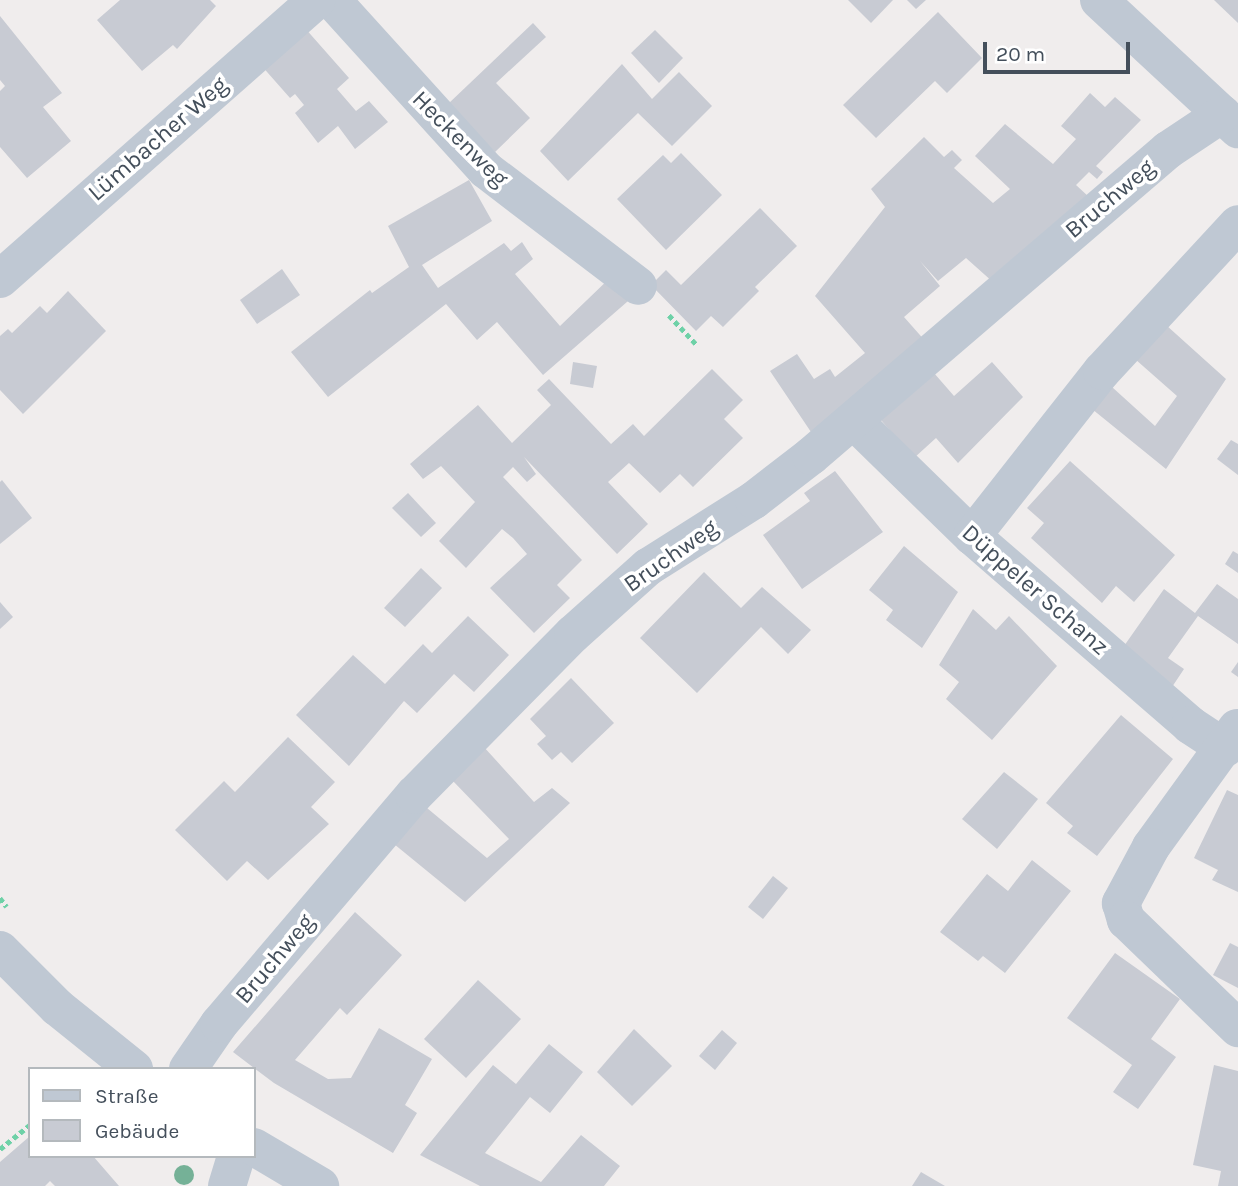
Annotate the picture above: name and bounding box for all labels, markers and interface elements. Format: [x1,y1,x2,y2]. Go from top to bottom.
scale bar [986,28,1133,72]
text: 20 m [996,42,1045,66]
street label: Lümbacher Weg [82,70,234,208]
street label: Heckenweg [406,85,514,193]
street label: Bruchweg [1059,153,1161,245]
street label: Bruchweg [618,513,724,599]
street label: Düppeler Schanz [956,519,1114,661]
street label: Bruchweg [229,908,321,1010]
legend [28,1067,256,1158]
text: Straße [95,1084,158,1108]
text: Gebäude [95,1119,179,1143]

